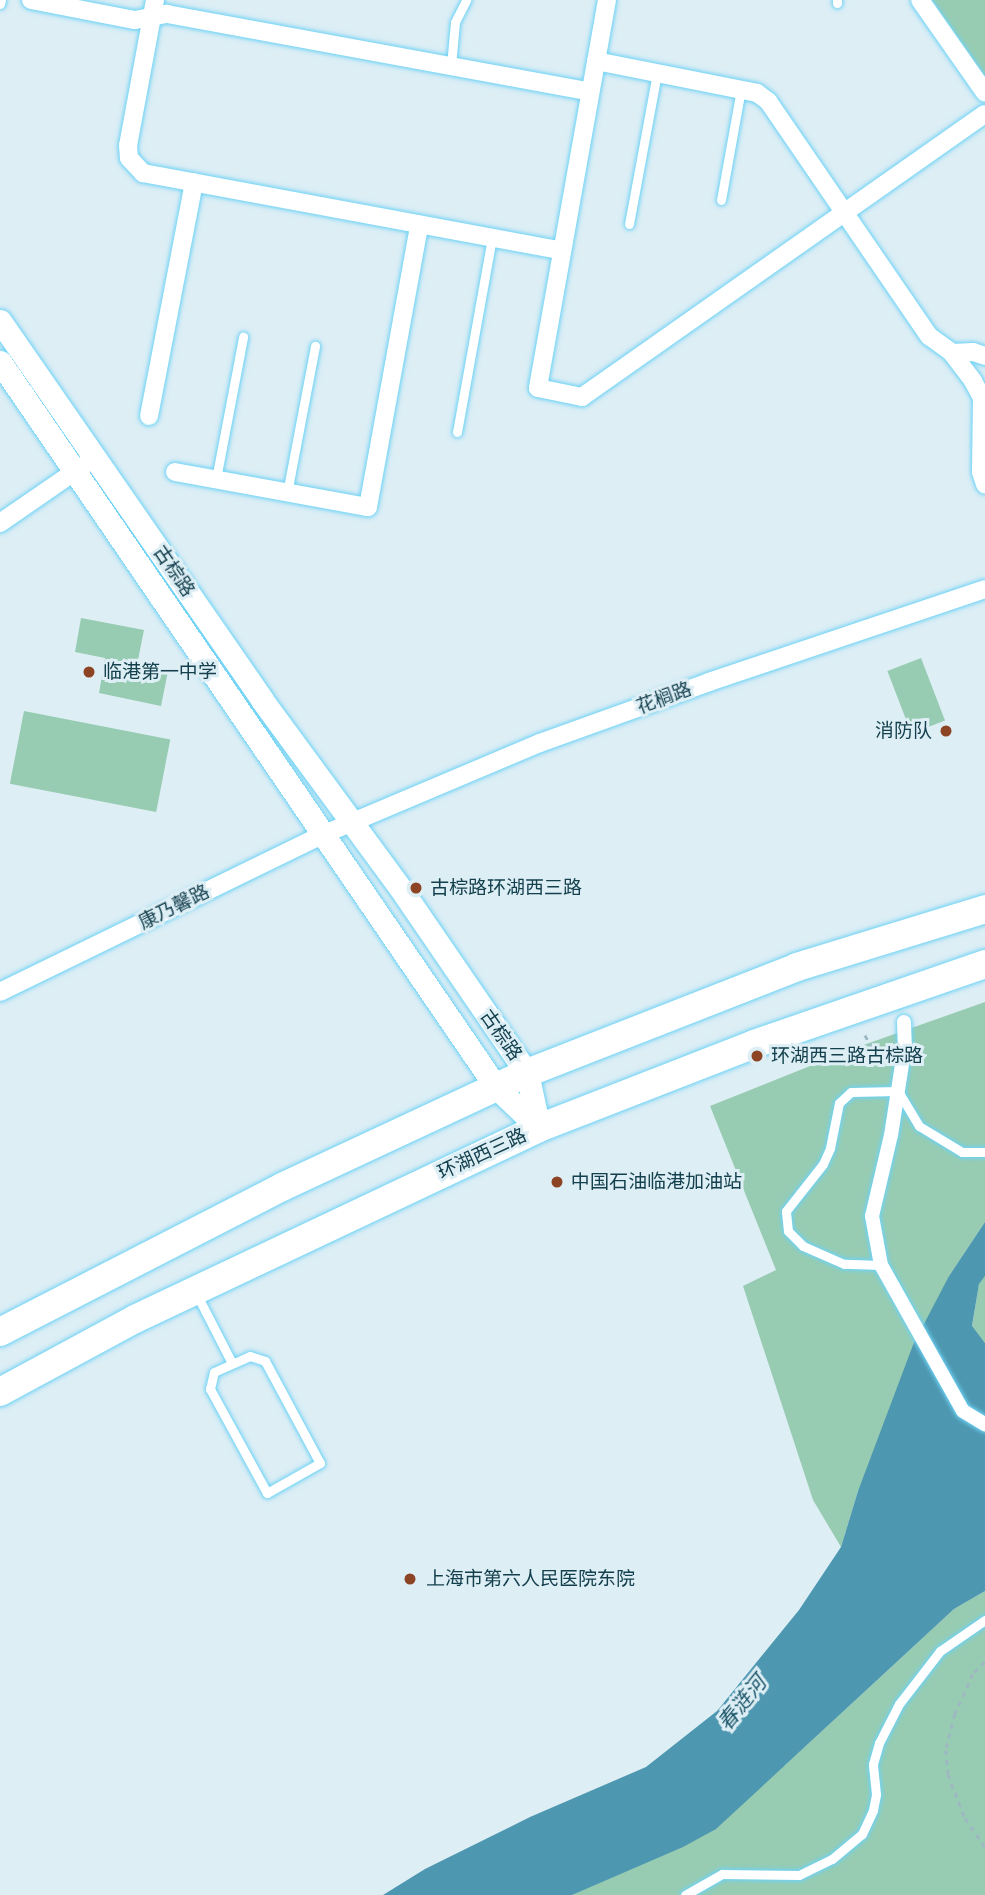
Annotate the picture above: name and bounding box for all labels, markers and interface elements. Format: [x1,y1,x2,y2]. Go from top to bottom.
street label: 古棕路 [149,541,199,601]
place label: 临港第一中学 [103,661,217,683]
marker: 临港第一中学 [81,664,97,680]
street label: 花榈路 [633,678,695,718]
place label: 消防队 [875,720,932,742]
marker: 消防队 [938,723,954,739]
place label: 古棕路环湖西三路 [430,877,582,899]
street label: 康乃馨路 [135,880,213,934]
marker: 古棕路环湖西三路 [408,880,424,896]
street label: 古棕路 [475,1005,527,1065]
place label: 环湖西三路古棕路 [771,1045,923,1067]
marker: 环湖西三路古棕路 [749,1048,765,1064]
street label: 环湖西三路 [434,1124,530,1184]
place label: 中国石油临港加油站 [571,1171,742,1193]
marker: 中国石油临港加油站 [549,1174,565,1190]
place label: 上海市第六人民医院东院 [426,1568,635,1590]
marker: 上海市第六人民医院东院 [400,1569,420,1589]
water label: 春涟河 [712,1671,772,1735]

